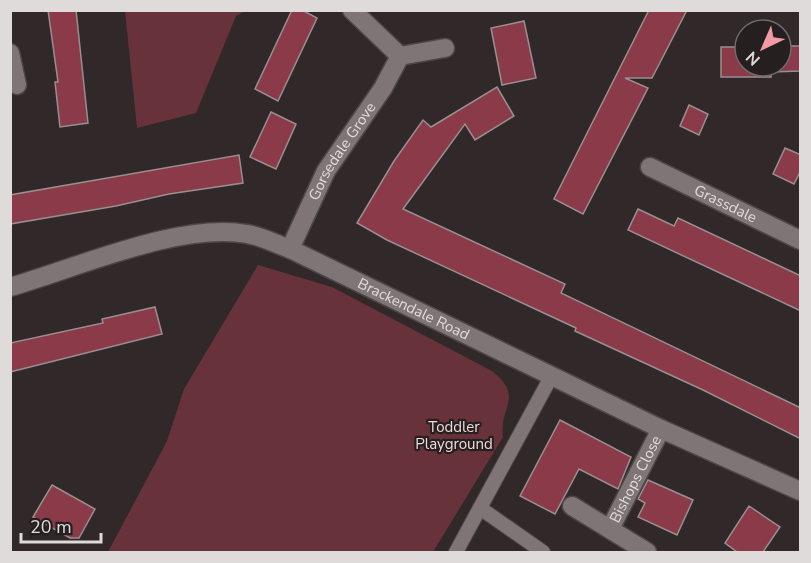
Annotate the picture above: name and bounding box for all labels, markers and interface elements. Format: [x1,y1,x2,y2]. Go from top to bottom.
north arrow [733,18,793,78]
text: N [741,46,765,70]
street label: Gorsedale Grove [304,98,380,204]
street label: Grassdale [691,180,760,228]
street label: Brackendale Road [354,273,473,345]
park label: Toddler Playground [415,417,493,454]
street label: Bishops Close [605,432,666,526]
scale bar [21,506,100,544]
text: 20 m [30,515,72,539]

